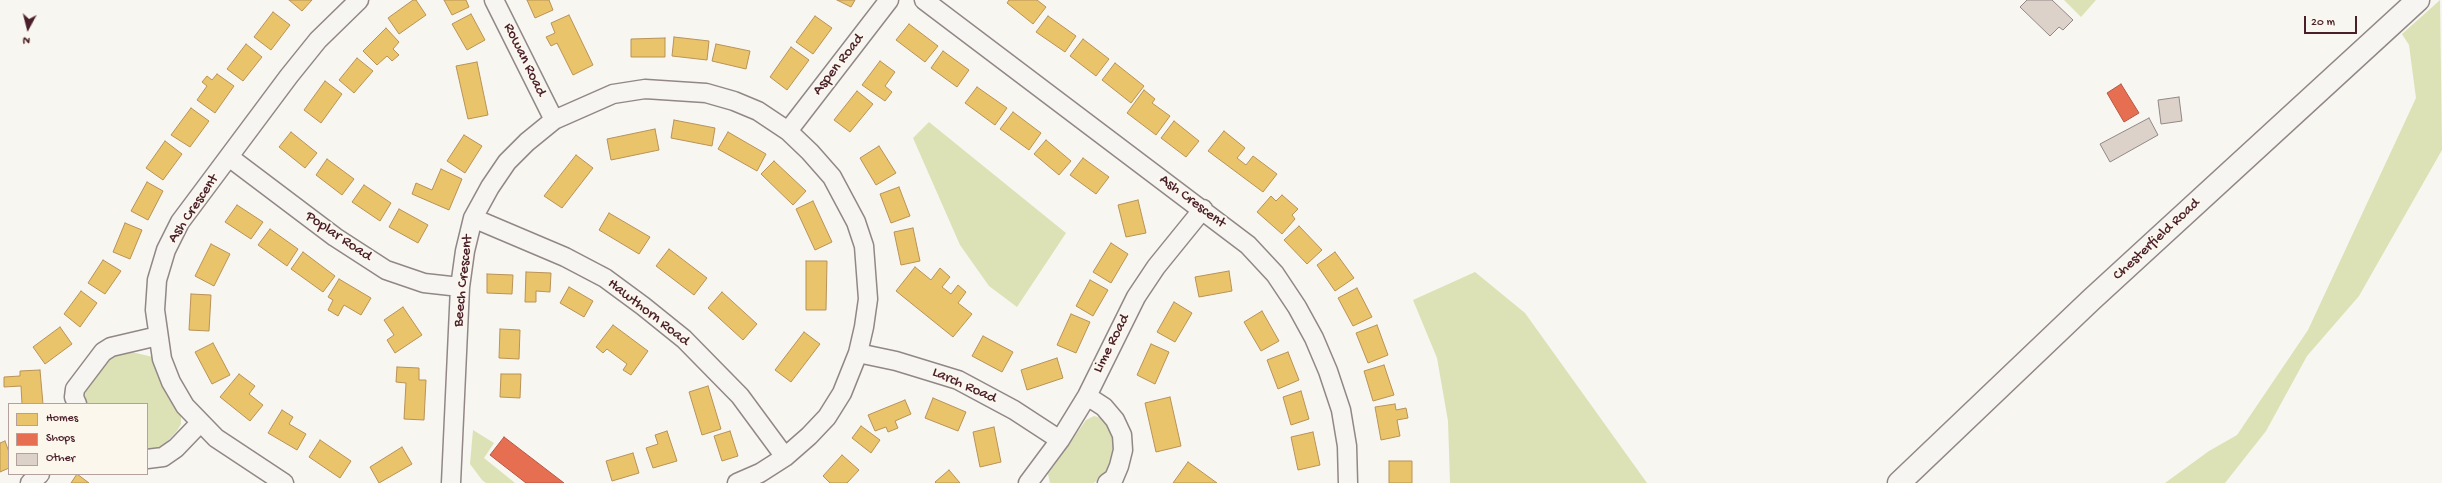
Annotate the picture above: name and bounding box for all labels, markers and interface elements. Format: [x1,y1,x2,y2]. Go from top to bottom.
north arrow [8,8,48,48]
scale bar [2306,8,2359,34]
text: 20 m [2311,16,2335,30]
street label: Rowan Road [499,21,549,99]
street label: Aspen Road [809,31,869,99]
text: N [22,34,31,46]
street label: Ash Crescent [165,171,223,247]
street label: Ash Crescent [1155,171,1229,233]
street label: Chesterfield Road [2110,195,2204,285]
street label: Poplar Road [301,208,375,266]
street label: Beech Crescent [450,234,478,328]
street label: Hawthorn Road [603,275,693,351]
street label: Lime Road [1090,312,1134,376]
street label: Larch Road [929,364,999,408]
legend [8,403,148,475]
text: Homes [46,412,78,426]
text: Shops [46,432,75,446]
text: Other [46,452,75,466]

